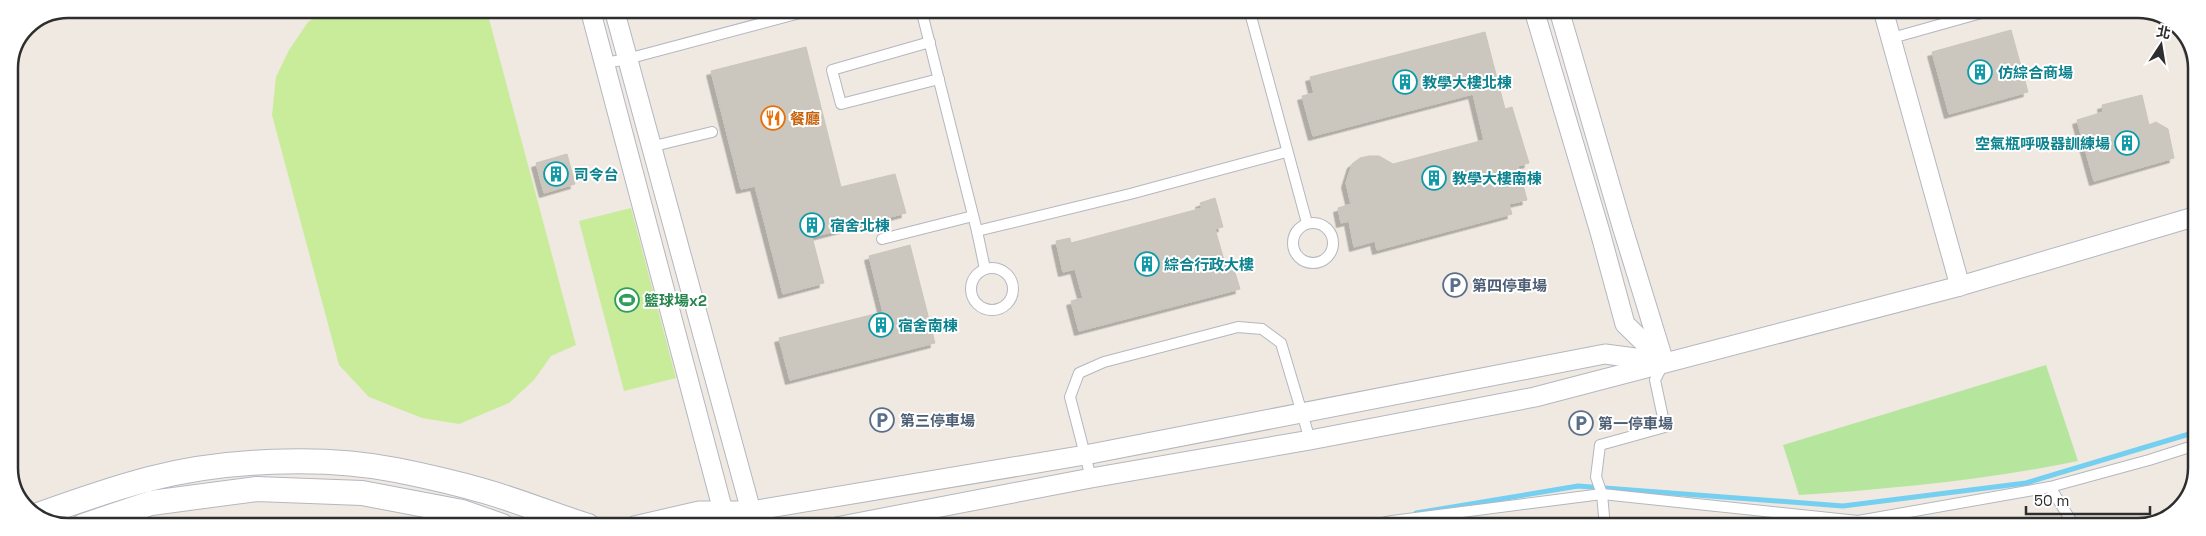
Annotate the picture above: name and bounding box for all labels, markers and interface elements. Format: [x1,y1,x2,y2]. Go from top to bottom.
north arrow [2136,20,2186,70]
text: 北 [2155,22,2172,43]
building icon: 仿綜合商場 [1967,59,1993,85]
place label: 仿綜合商場 [1998,63,2073,82]
building icon: 教學大樓北棟 [1392,69,1418,95]
place label: 教學大樓北棟 [1422,73,1512,92]
restaurant icon: 餐廳 [760,105,786,131]
place label: 餐廳 [790,109,820,128]
building icon: 空氣瓶呼吸器訓練場 [2114,130,2140,156]
place label: 空氣瓶呼吸器訓練場 [1975,134,2110,153]
building icon: 司令台 [543,161,569,187]
place label: 司令台 [574,165,619,184]
building icon: 教學大樓南棟 [1421,165,1447,191]
place label: 教學大樓南棟 [1452,169,1542,188]
building icon: 宿舍北棟 [799,212,825,238]
place label: 宿舍北棟 [830,216,890,235]
building icon: 綜合行政大樓 [1134,251,1160,277]
place label: 綜合行政大樓 [1164,255,1254,274]
parking icon: 第四停車場 [1442,272,1468,298]
place label: 第四停車場 [1472,276,1547,295]
sports icon: 籃球場x2 [614,287,640,313]
place label: 籃球場x2 [644,291,707,310]
building icon: 宿舍南棟 [868,312,894,338]
place label: 宿舍南棟 [898,316,958,335]
parking icon: 第三停車場 [869,407,895,433]
parking icon: 第一停車場 [1568,410,1594,436]
place label: 第三停車場 [900,411,975,430]
place label: 第一停車場 [1598,414,1673,433]
scale bar [2026,484,2150,516]
text: 50 m [2034,491,2069,510]

